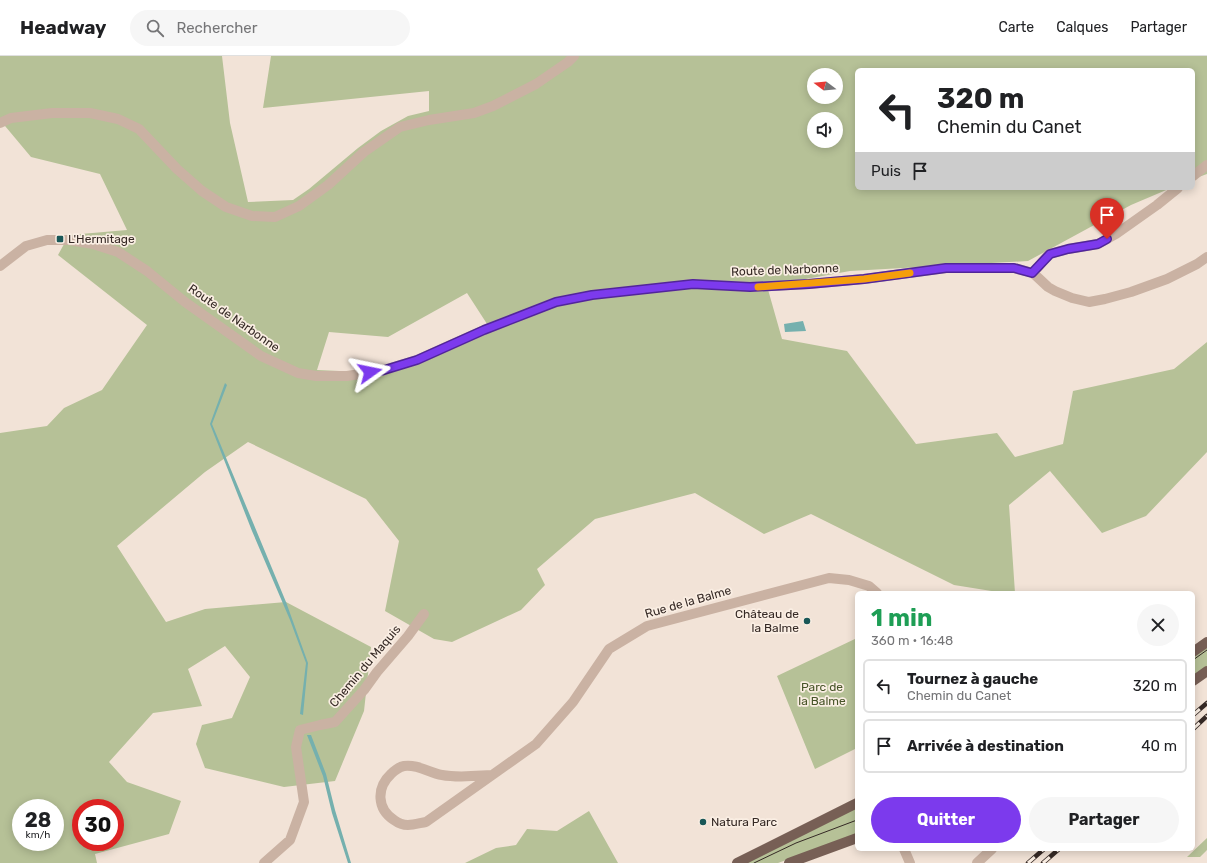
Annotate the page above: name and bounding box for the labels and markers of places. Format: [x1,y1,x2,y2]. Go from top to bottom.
pin [1090,198,1124,239]
place label: L'Hermitage [68,232,135,246]
marker: L'Hermitage [55,234,65,244]
place label: Château de la Balme [735,607,799,635]
marker: Château de la Balme [802,616,812,626]
place label: Natura Parc [711,815,778,829]
marker: Natura Parc [698,817,708,827]

